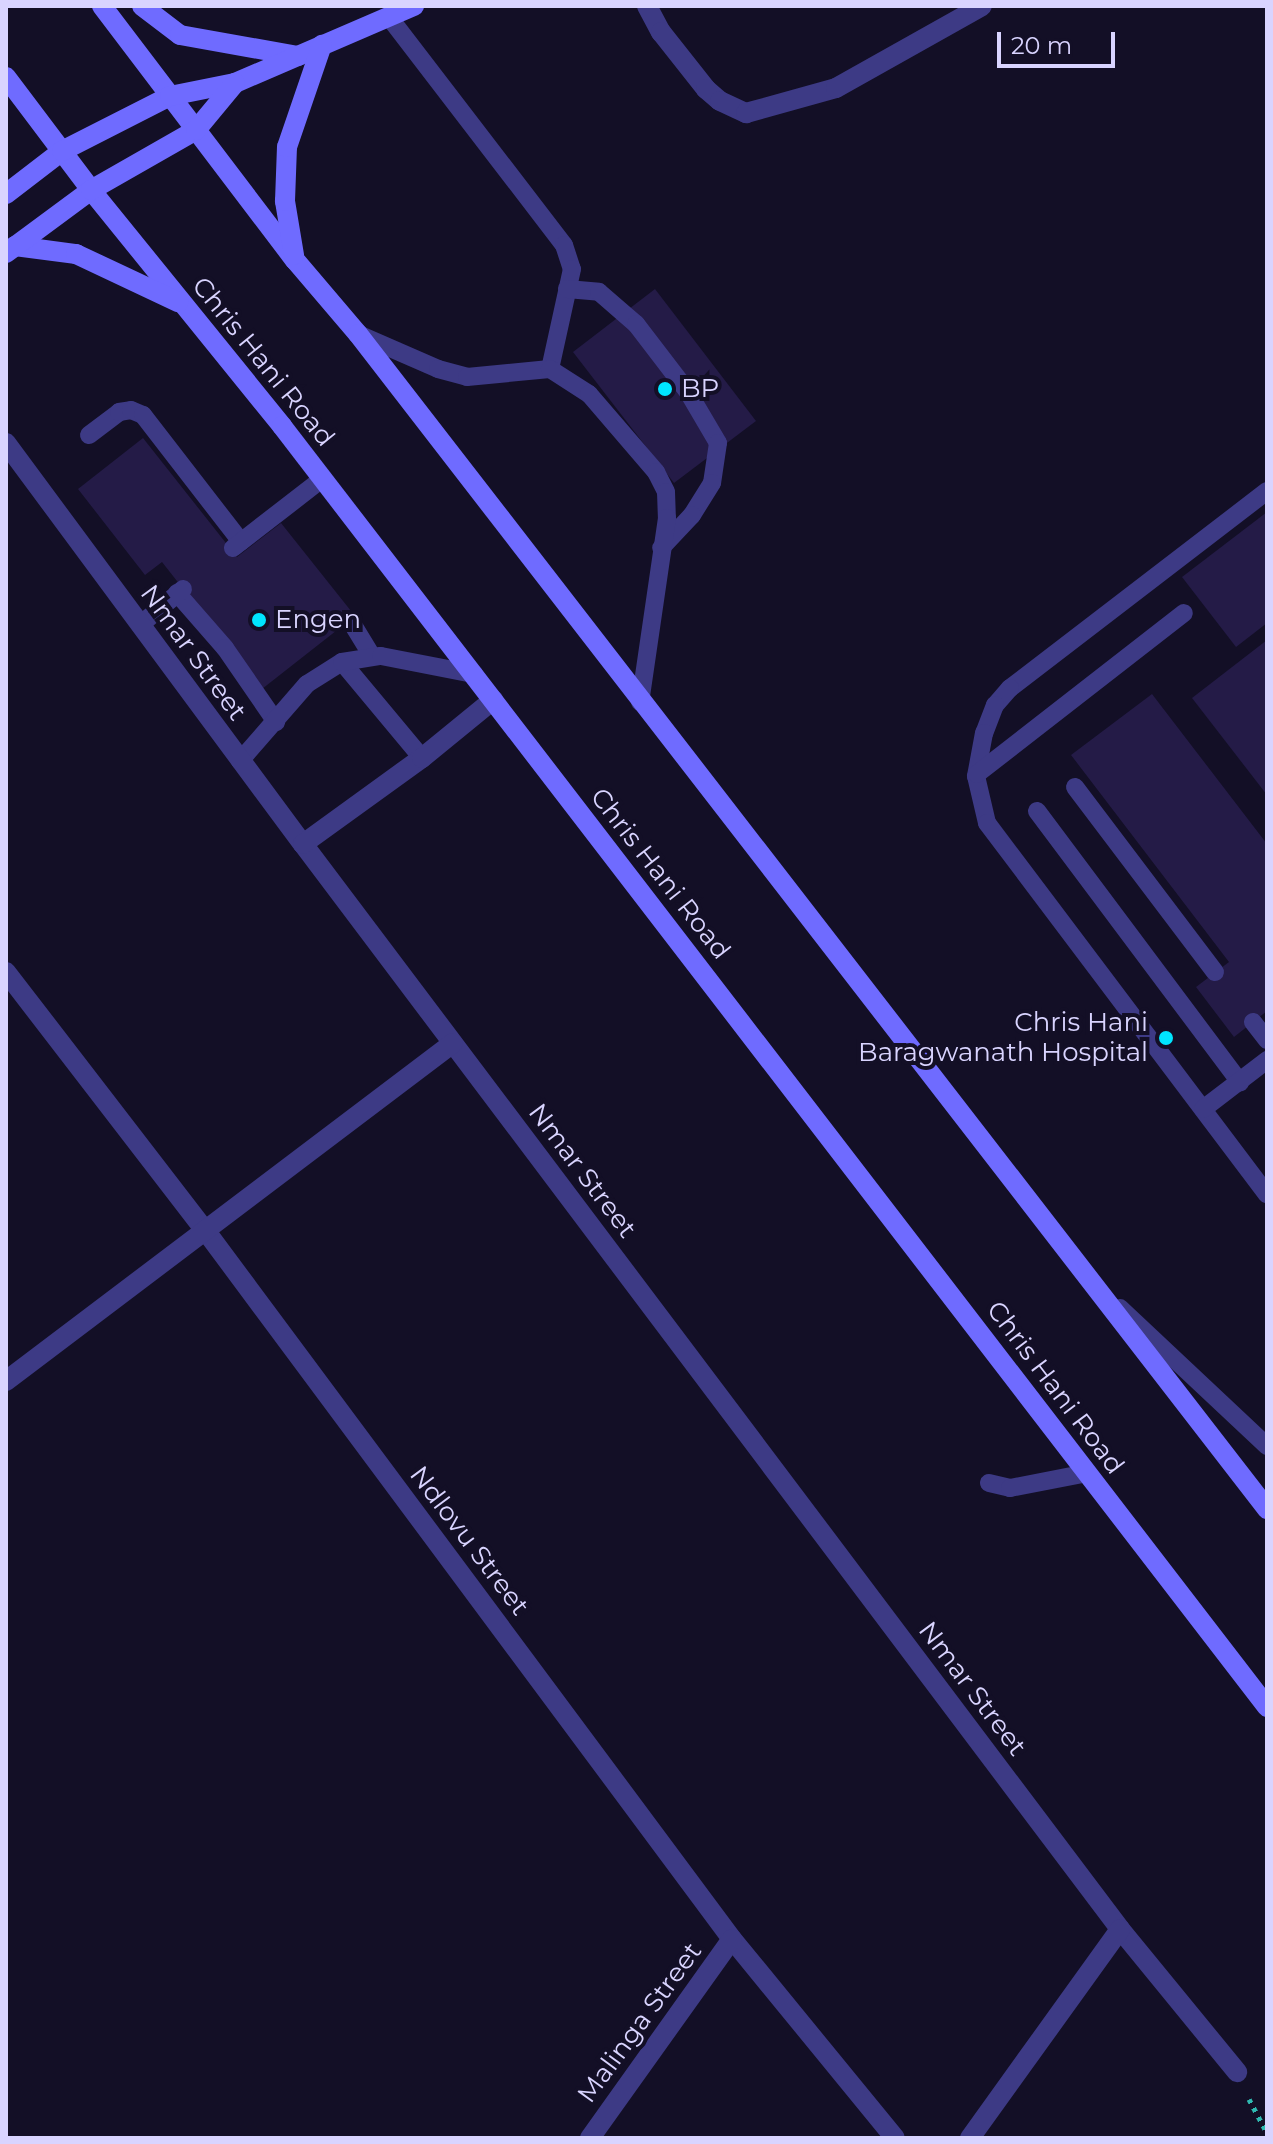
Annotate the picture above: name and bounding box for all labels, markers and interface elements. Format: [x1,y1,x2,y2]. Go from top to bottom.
scale bar [1001,16,1119,66]
text: 20 m [1011,31,1072,60]
street label: Chris Hani Road [185,271,341,453]
place label: BP [681,373,719,405]
marker: BP [656,380,674,398]
street label: Nmar Street [133,579,253,727]
place label: Engen [275,604,361,636]
marker: Engen [250,611,268,629]
street label: Chris Hani Road [584,782,736,966]
place label: Chris Hani Baragwanath Hospital [858,1007,1148,1068]
marker: Chris Hani Baragwanath Hospital [1155,1027,1177,1049]
street label: Nmar Street [521,1098,643,1244]
street label: Chris Hani Road [980,1295,1130,1481]
street label: Ndlovu Street [403,1460,535,1622]
street label: Nmar Street [911,1616,1033,1762]
street label: Malinga Street [571,1937,709,2109]

